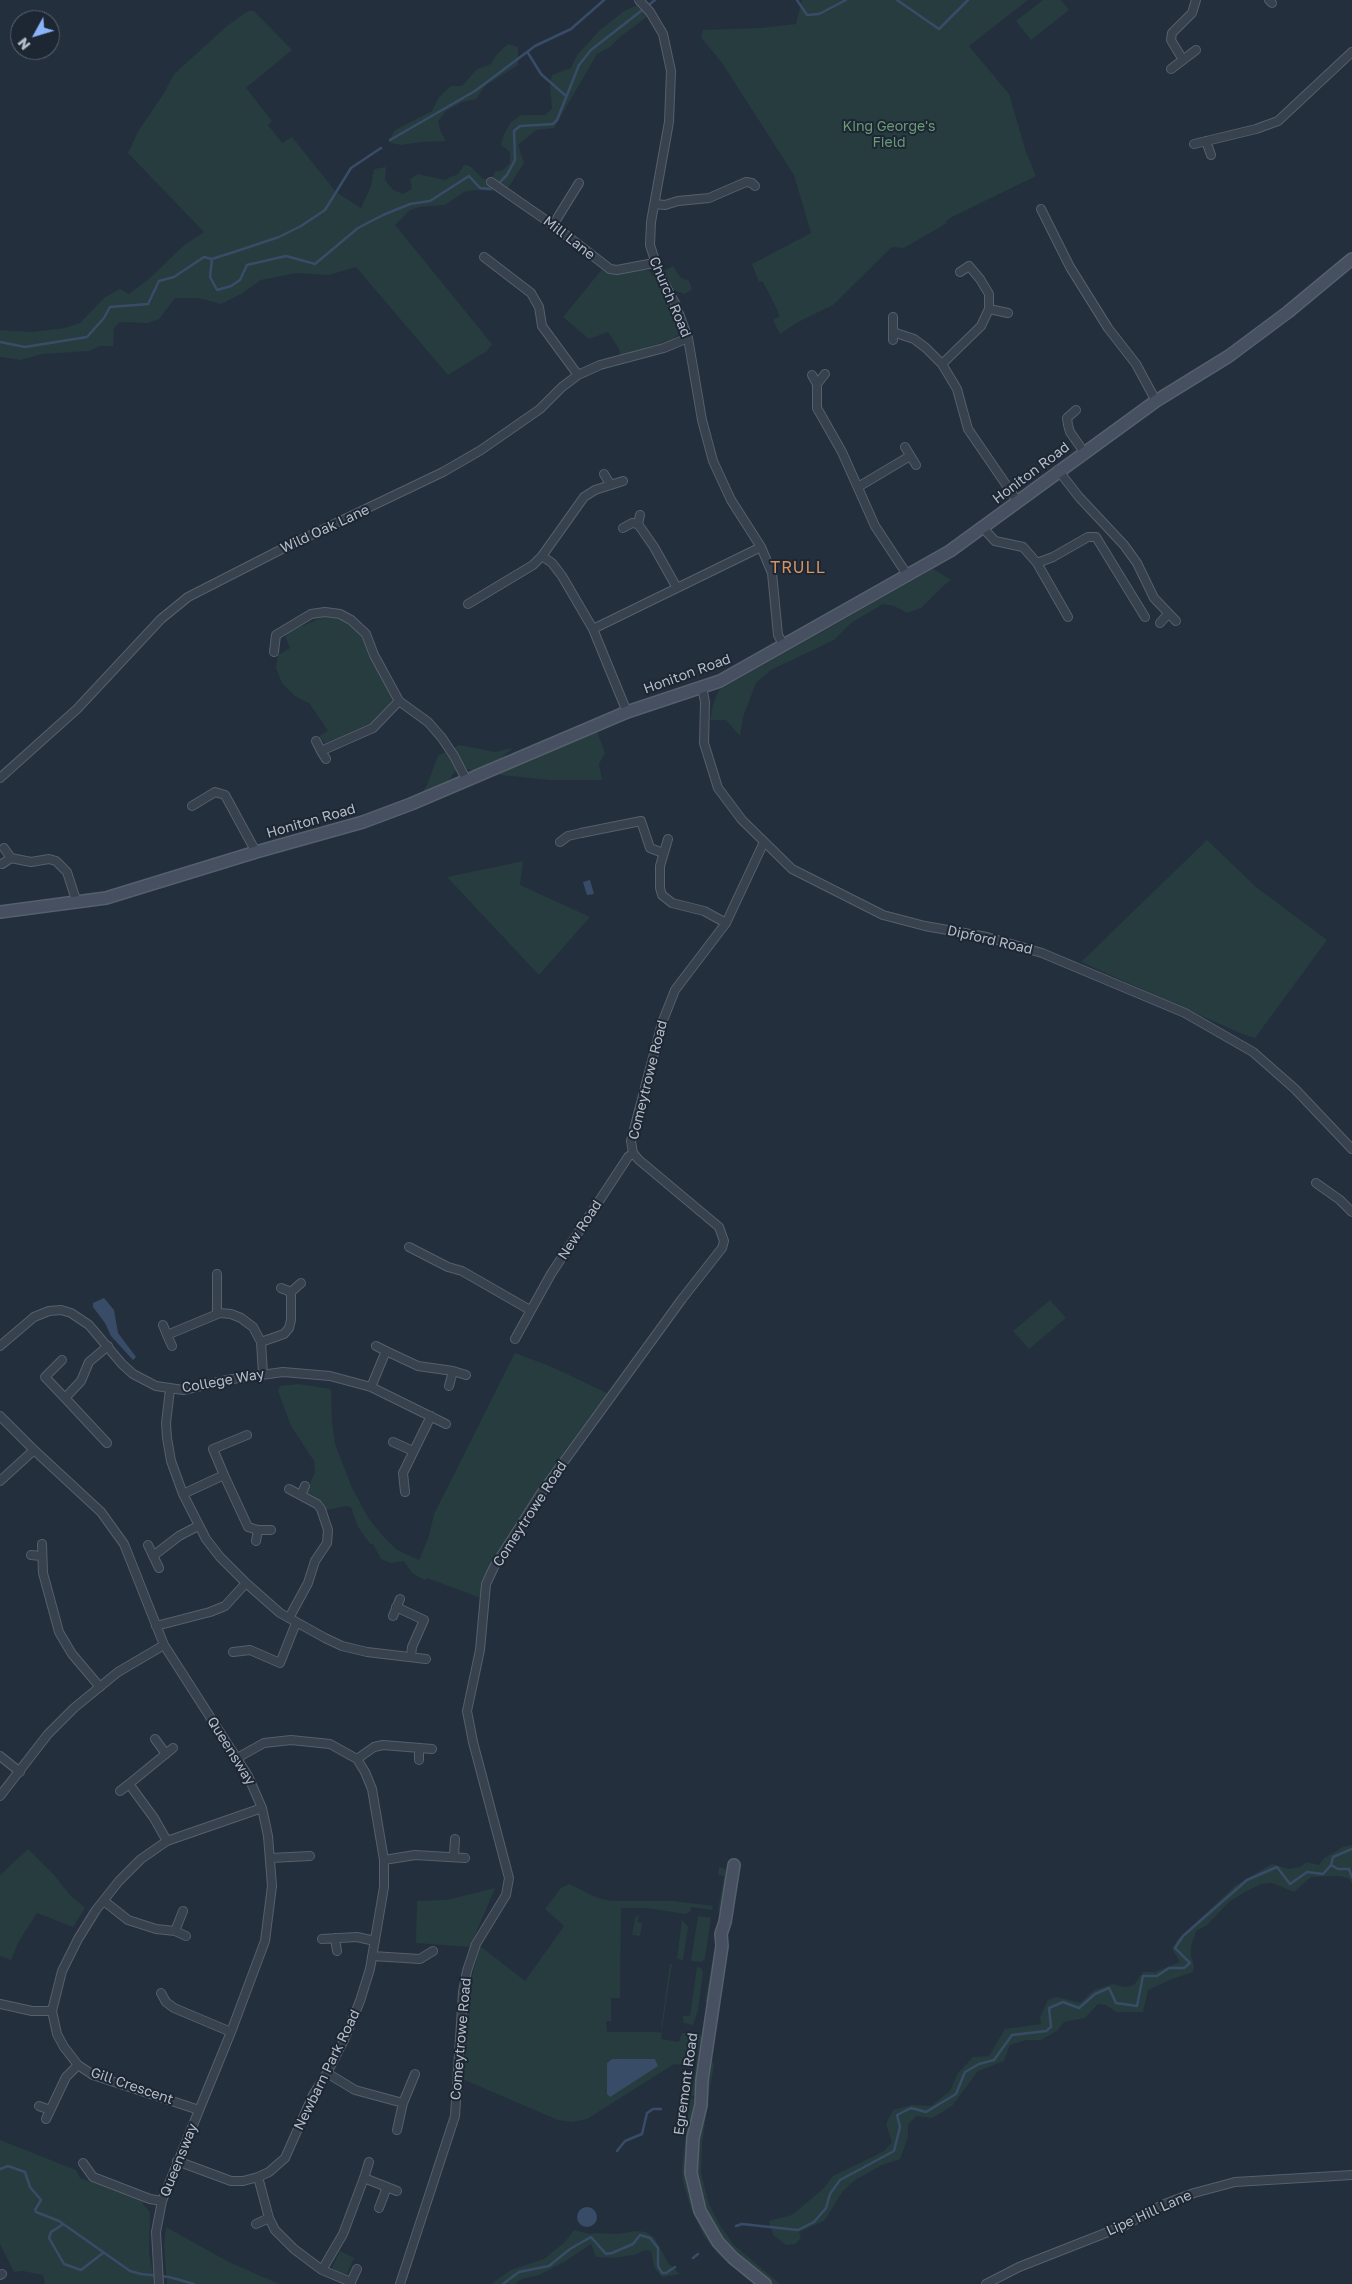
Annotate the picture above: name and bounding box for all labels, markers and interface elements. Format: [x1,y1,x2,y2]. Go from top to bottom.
north arrow [10,10,60,60]
text: N [14,35,34,54]
park label: King George's Field [843,119,935,152]
street label: Mill Lane [540,213,598,263]
street label: Church Road [645,254,695,340]
street label: Honiton Road [989,439,1073,507]
street label: Wild Oak Lane [278,501,372,557]
district label: TRULL [770,558,826,578]
street label: Honiton Road [641,650,733,698]
street label: Honiton Road [265,800,357,842]
street label: Dipford Road [946,922,1034,958]
street label: Comeytrowe Road [625,1018,671,1142]
street label: New Road [555,1197,605,1263]
street label: College Way [180,1365,266,1397]
street label: Comeytrowe Road [490,1458,570,1570]
street label: Queensway [203,1714,259,1788]
street label: Comeytrowe Road [447,1977,475,2101]
street label: Newbarn Park Road [290,2007,364,2133]
street label: Egremont Road [671,2032,701,2136]
street label: Gill Crescent [88,2064,176,2108]
street label: Queensway [157,2121,201,2199]
street label: Lipe Hill Lane [1104,2187,1194,2239]

